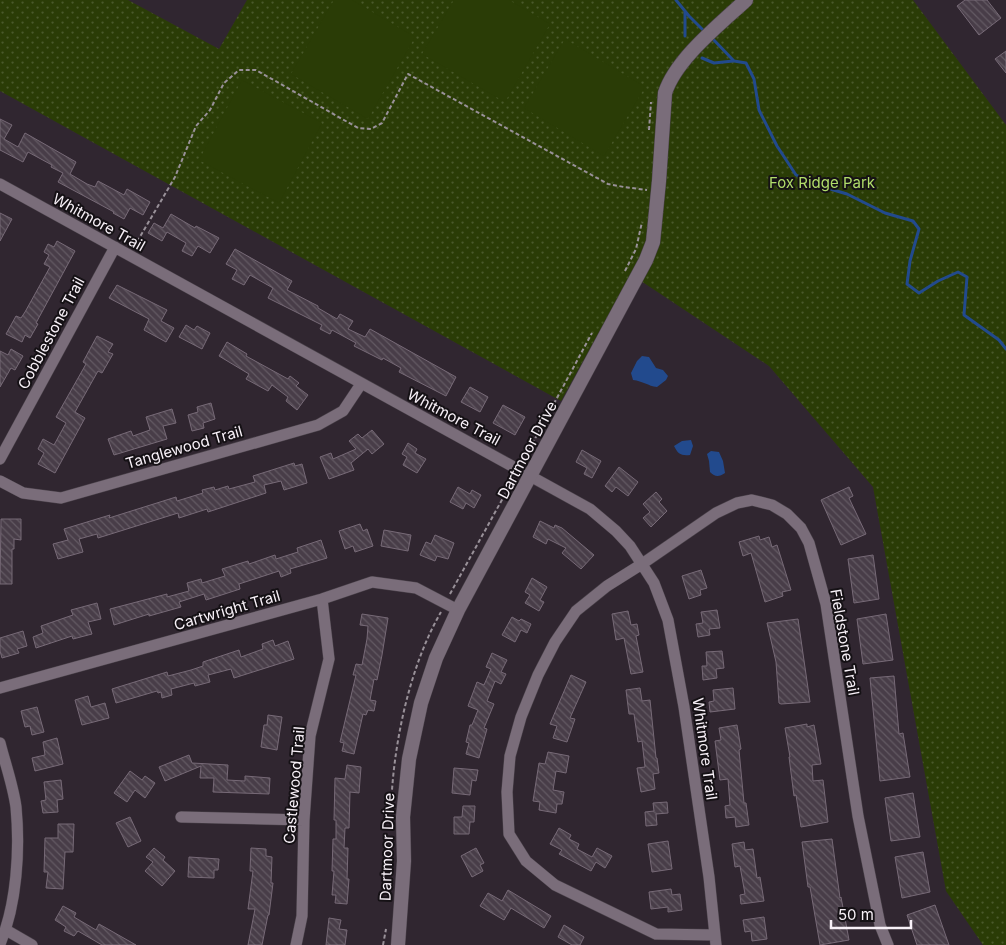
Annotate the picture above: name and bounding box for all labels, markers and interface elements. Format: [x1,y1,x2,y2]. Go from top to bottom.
park label: Fox Ridge Park [769,173,876,192]
street label: Whitmore Trail [49,189,149,255]
street label: Cobblestone Trail [13,274,89,392]
street label: Whitmore Trail [404,384,504,450]
street label: Dartmoor Drive [493,398,561,502]
street label: Tanglewood Trail [123,421,245,473]
street label: Cartwright Trail [172,586,282,634]
street label: Fieldstone Trail [826,587,864,697]
street label: Whitmore Trail [688,697,722,801]
street label: Castlewood Trail [279,725,309,845]
street label: Dartmoor Drive [376,793,398,901]
scale bar [831,898,911,930]
text: 50 m [838,905,874,924]

